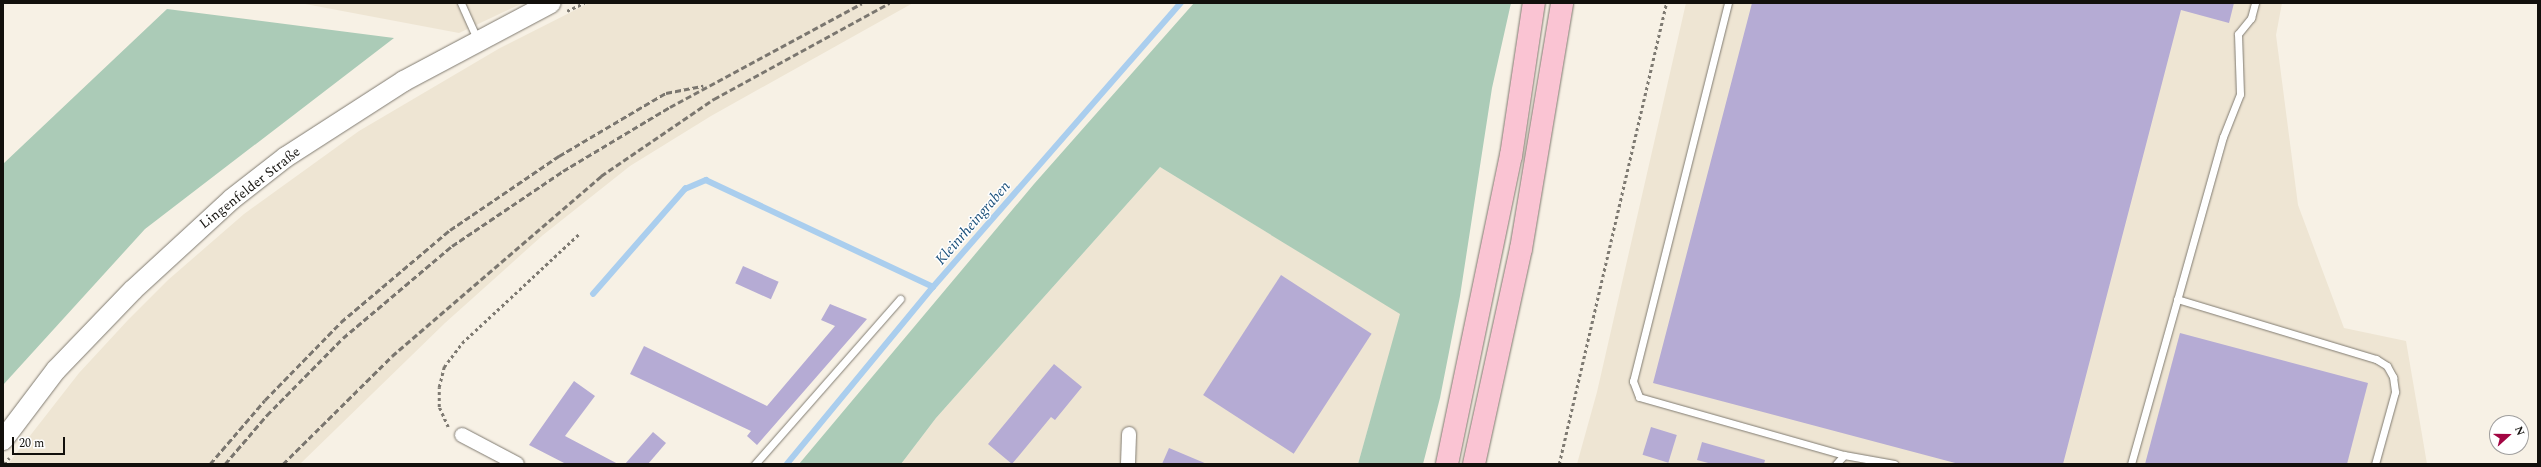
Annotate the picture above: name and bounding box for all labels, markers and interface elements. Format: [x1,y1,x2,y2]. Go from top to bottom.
street label: Lingenfelder Straße [196,143,304,233]
water label: Kleinrheingraben [932,177,1014,269]
north arrow [2489,415,2529,455]
text: N [2510,424,2529,438]
scale bar [14,429,67,455]
text: 20 m [19,434,44,453]

